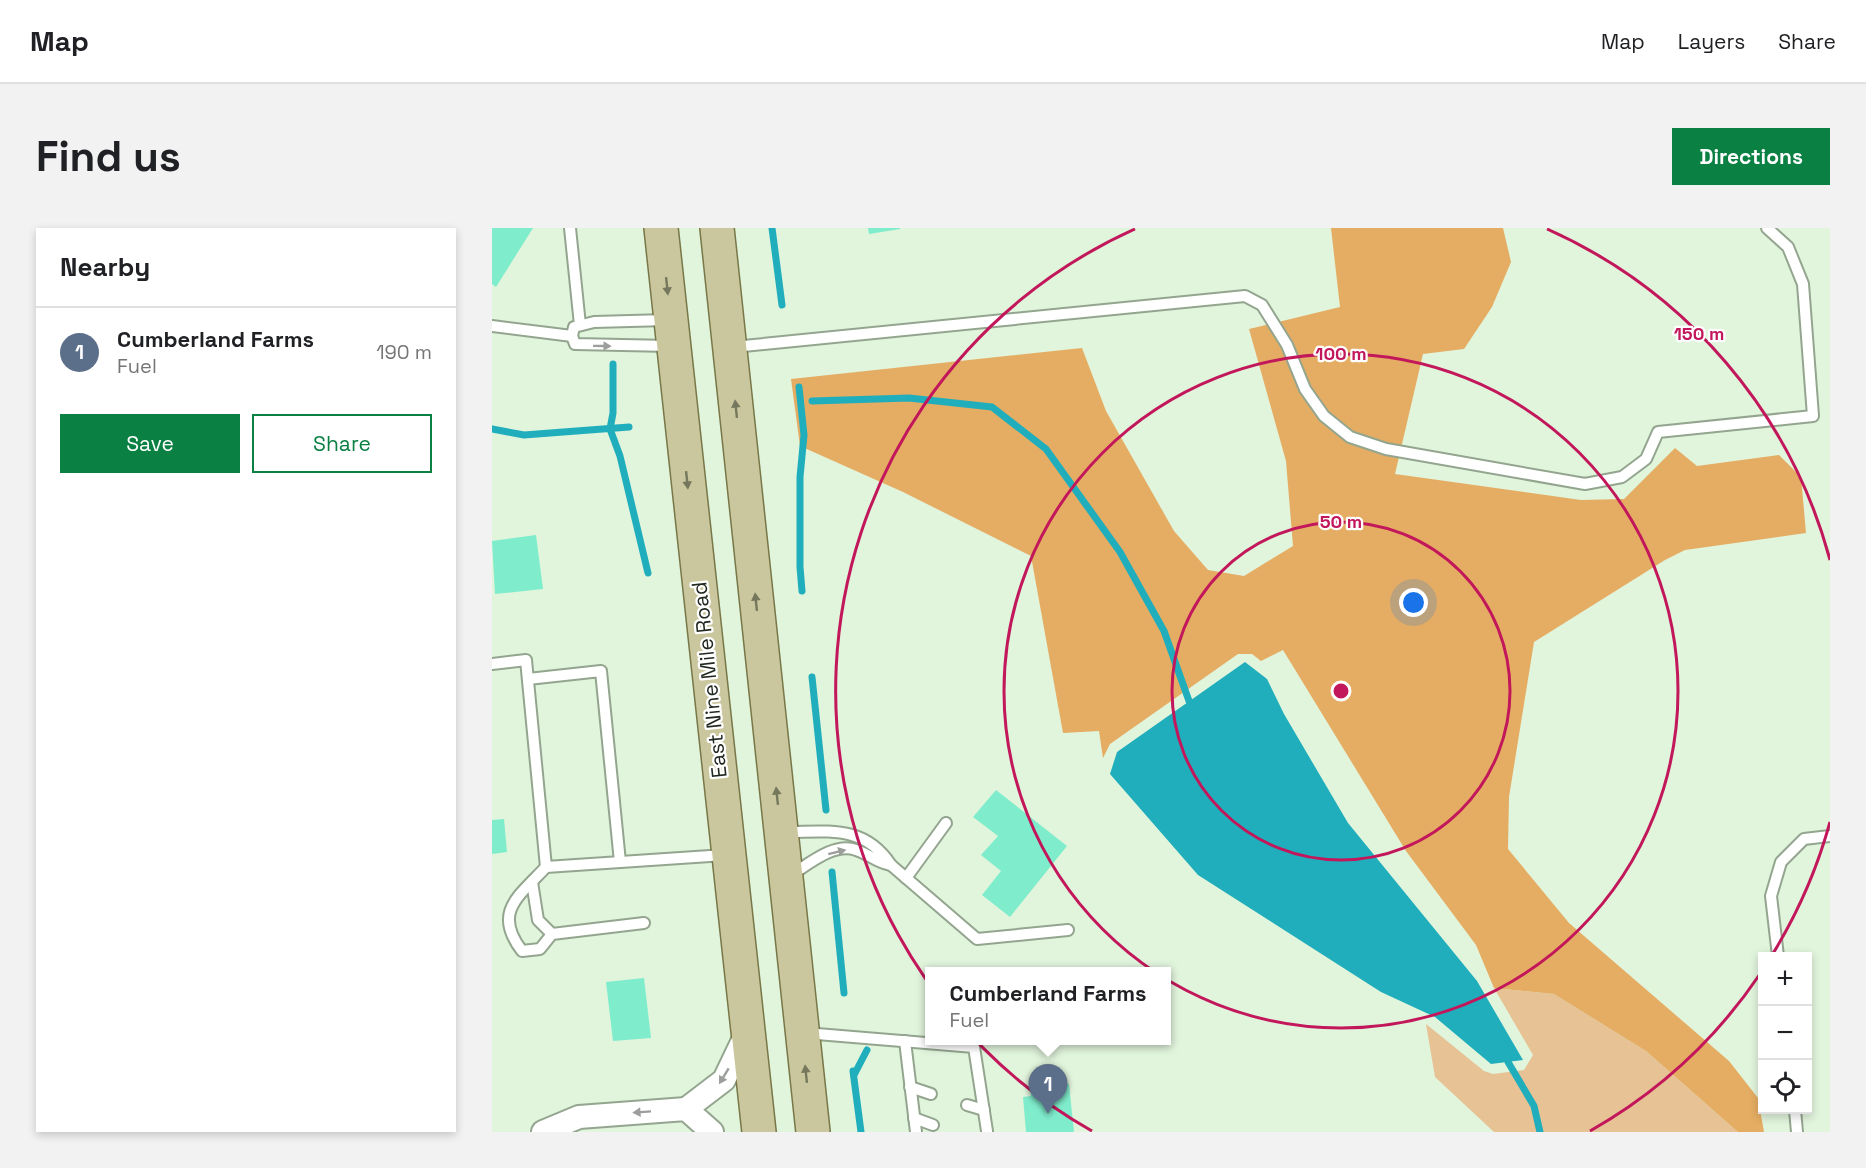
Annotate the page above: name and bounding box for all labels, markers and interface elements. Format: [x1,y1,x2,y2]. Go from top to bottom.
text: Map [30,23,89,59]
text: Map [1601,28,1645,55]
text: Layers [1678,28,1745,55]
text: Share [1778,28,1836,55]
button: Directions [1672,128,1830,185]
text: Find us [36,130,181,183]
text: Nearby [60,250,150,284]
one-way arrow [662,277,672,296]
text: 150 m [1674,322,1724,345]
text: Cumberland Farms [117,325,314,353]
text: 1 [75,339,84,365]
text: 190 m [376,339,432,365]
one-way arrow [593,341,612,351]
text: 100 m [1315,342,1367,365]
text: Fuel [117,353,157,379]
one-way arrow [731,399,741,418]
button: Save [60,414,240,473]
button: Share [252,414,432,473]
one-way arrow [682,471,692,490]
text: 50 m [1320,510,1362,533]
street label: East Nine Mile Road [685,580,733,780]
your location [1399,588,1428,617]
one-way arrow [752,593,761,612]
centre of rings [1331,681,1351,701]
one-way arrow [772,787,782,806]
one-way arrow [828,846,846,856]
map controls [1758,952,1812,1114]
button: + [1758,952,1812,1006]
popup [925,967,1171,1045]
text: Cumberland Farms [949,979,1147,1007]
button: − [1758,1006,1812,1060]
text: Fuel [949,1007,989,1033]
button: locate [1758,1060,1812,1114]
one-way arrow [802,1064,811,1083]
pin: 1 [1028,1064,1068,1114]
one-way arrow [719,1068,730,1084]
one-way arrow [632,1108,651,1117]

